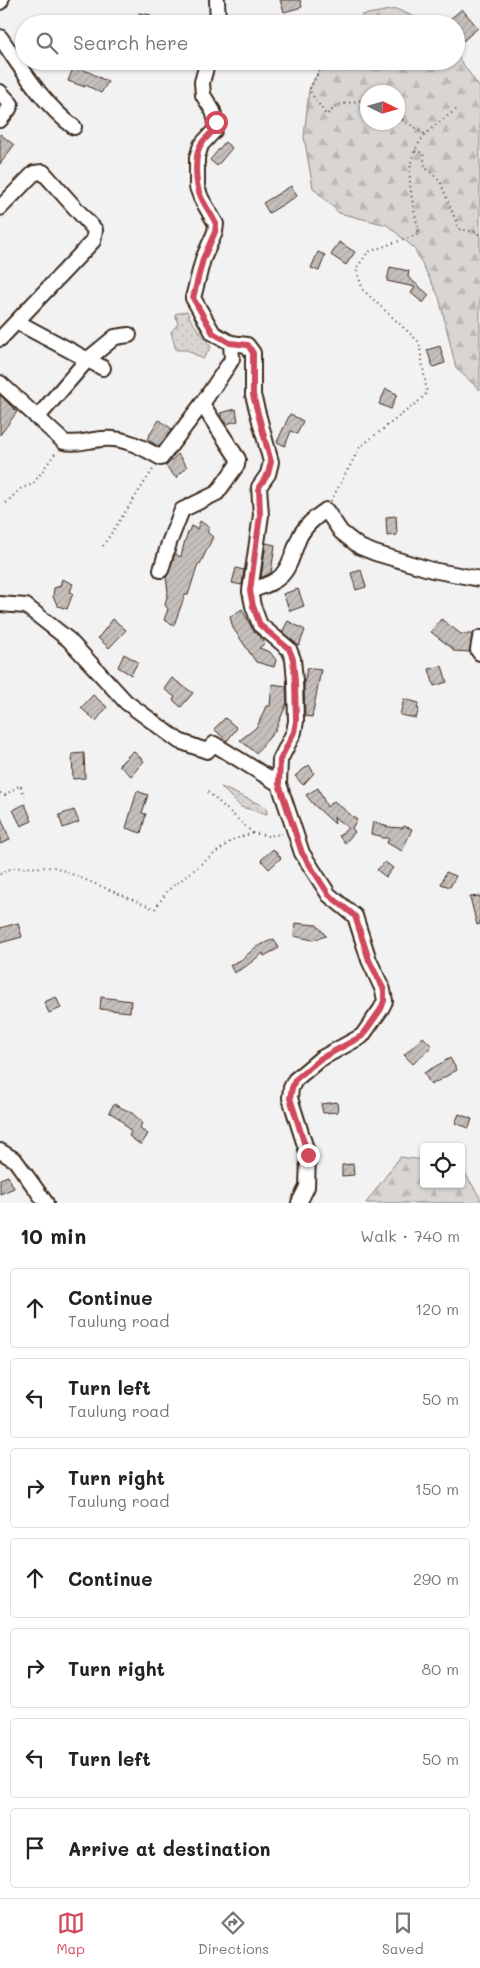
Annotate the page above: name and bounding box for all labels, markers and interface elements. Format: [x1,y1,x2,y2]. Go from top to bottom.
search box [15,15,465,70]
icon: search [33,29,61,57]
text: Search here [73,30,189,55]
north arrow [360,85,405,130]
route start [205,111,228,134]
map controls [420,1143,465,1188]
button: locate [420,1143,465,1188]
route end [297,1144,320,1167]
text: 10 min [20,1222,86,1249]
text: Walk · 740 m [360,1225,460,1246]
text: Continue [68,1285,153,1310]
icon: ahead [21,1294,49,1322]
text: 120 m [415,1298,459,1319]
text: Taulung road [68,1310,169,1331]
text: Turn left [68,1375,151,1400]
icon: left [21,1384,49,1412]
text: 50 m [422,1388,459,1409]
text: Taulung road [68,1400,169,1421]
text: Turn right [68,1465,165,1490]
icon: right [21,1474,49,1502]
text: 150 m [415,1478,459,1499]
text: Taulung road [68,1490,169,1511]
icon: ahead [21,1564,49,1592]
text: Continue [68,1566,153,1591]
text: 290 m [413,1568,459,1589]
icon: right [21,1654,49,1682]
text: Turn right [68,1656,165,1681]
text: 80 m [422,1658,459,1679]
icon: left [21,1744,49,1772]
text: Turn left [68,1746,151,1771]
text: 50 m [422,1748,459,1769]
icon: arrive [21,1834,49,1862]
text: Arrive at destination [68,1836,271,1861]
tab: Map [56,1909,85,1958]
tab: Directions [198,1909,269,1958]
tab: Saved [382,1909,424,1958]

